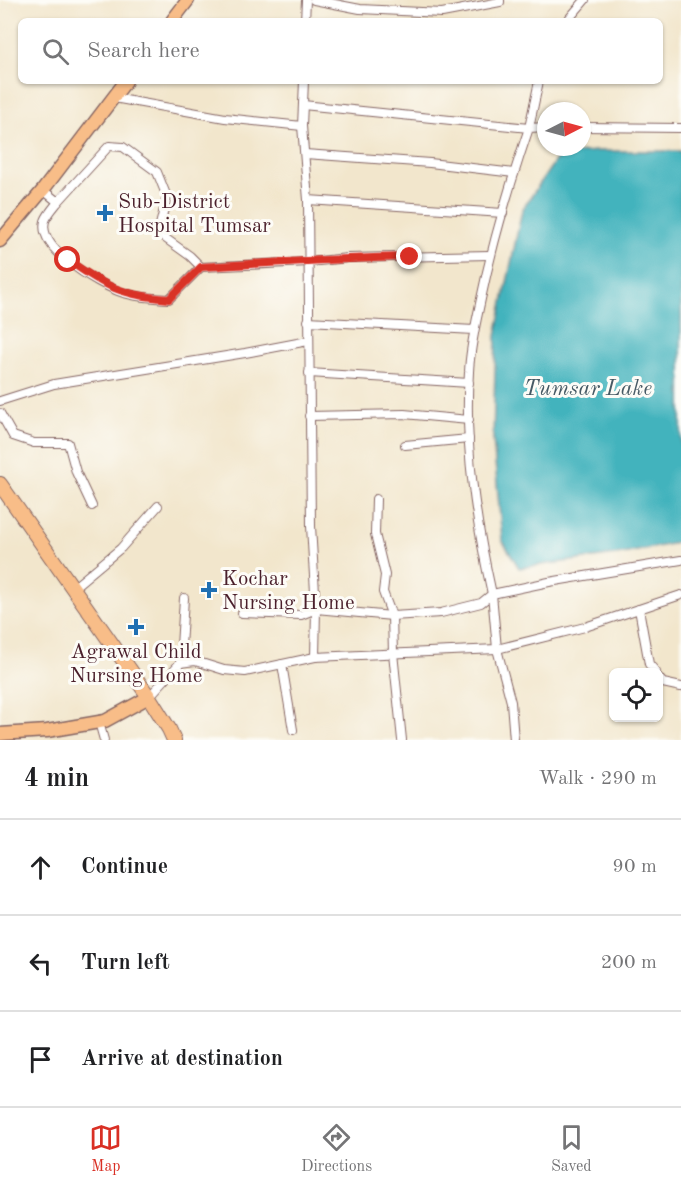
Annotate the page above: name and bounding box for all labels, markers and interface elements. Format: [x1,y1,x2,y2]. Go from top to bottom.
search box [18,18,663,84]
icon: search [39,35,72,68]
text: Search here [87,40,200,62]
north arrow [537,102,591,156]
place label: Sub-District Hospital Tumsar [118,192,271,237]
marker: Sub-District Hospital Tumsar [96,204,114,222]
route end [396,243,422,269]
route start [54,246,80,272]
water label: Tumsar Lake [524,378,652,400]
place label: Kochar Nursing Home [222,569,355,614]
marker: Kochar Nursing Home [200,581,218,599]
marker: Agrawal Child Nursing Home [127,618,145,636]
place label: Agrawal Child Nursing Home [70,642,202,687]
map controls [609,668,663,722]
button: locate [609,668,663,722]
text: 4 min [24,766,89,792]
text: Walk · 290 m [538,769,657,789]
icon: ahead [24,851,57,884]
text: Continue [81,856,168,878]
text: 90 m [612,857,657,877]
icon: left [24,947,57,980]
text: Turn left [81,952,170,974]
text: 200 m [601,953,657,973]
icon: arrive [24,1043,57,1076]
text: Arrive at destination [81,1048,283,1070]
tab: Map [89,1121,122,1177]
tab: Directions [301,1121,372,1177]
tab: Saved [551,1121,592,1177]

